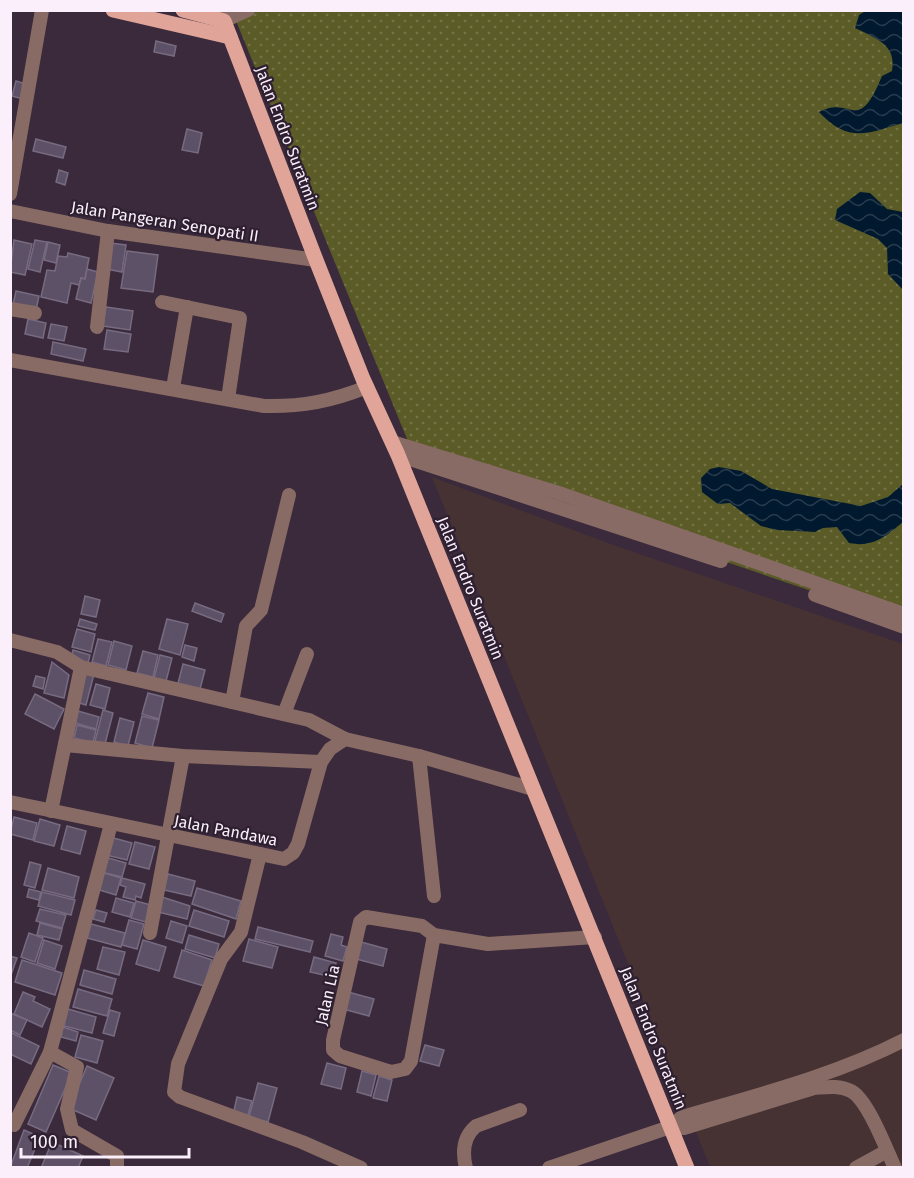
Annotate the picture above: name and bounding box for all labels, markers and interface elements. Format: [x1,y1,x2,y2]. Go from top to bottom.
street label: Jalan Endro Suratmin [251,63,324,213]
street label: Jalan Pangeran Senopati II [70,197,260,246]
street label: Jalan Endro Suratmin [433,514,508,663]
street label: Jalan Pandawa [173,811,279,850]
street label: Jalan Lia [311,963,344,1027]
street label: Jalan Endro Suratmin [616,964,691,1113]
scale bar [21,1121,189,1159]
text: 100 m [30,1131,78,1153]

